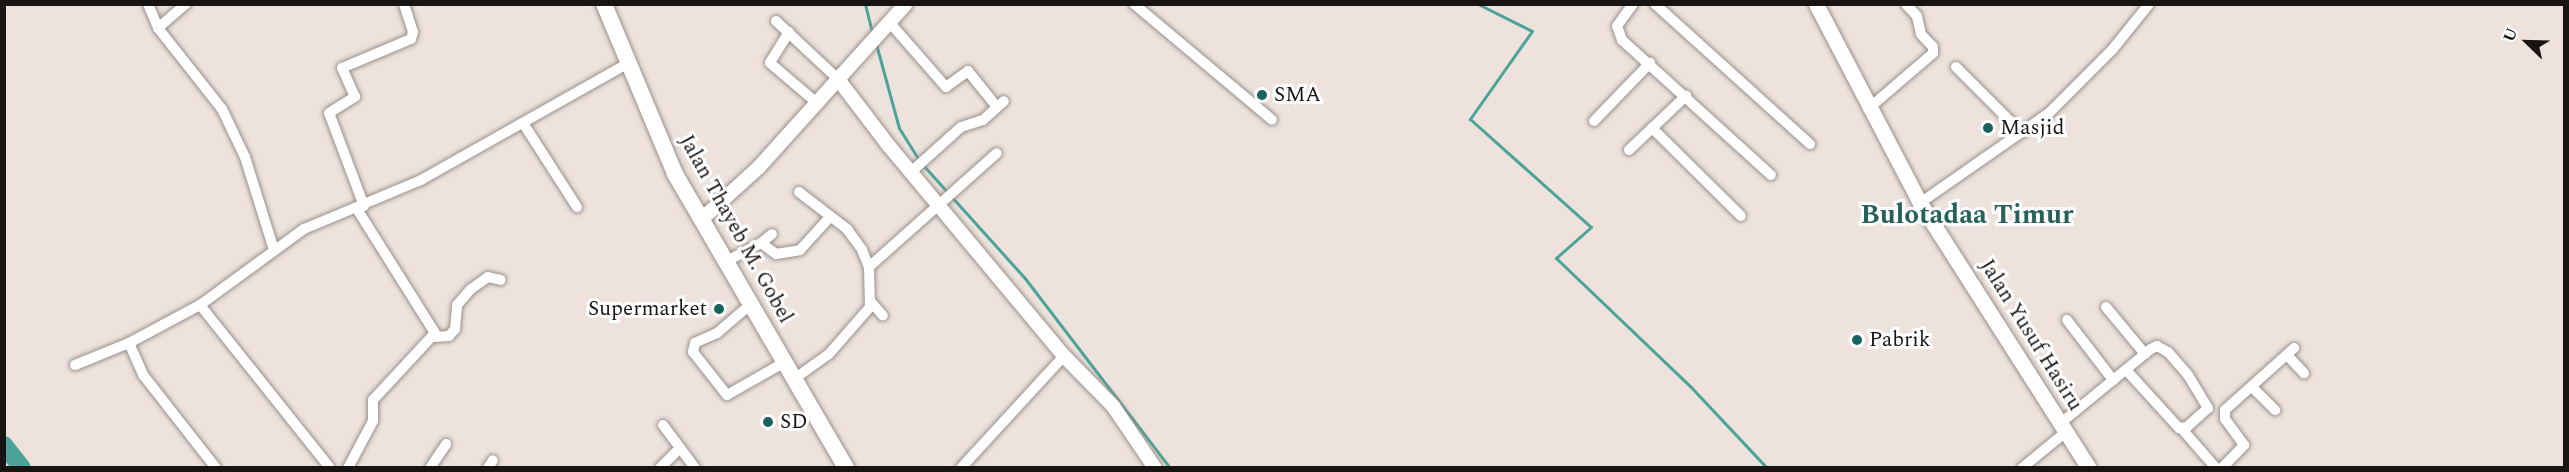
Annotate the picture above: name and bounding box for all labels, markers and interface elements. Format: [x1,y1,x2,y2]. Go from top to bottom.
north arrow [2497,12,2557,72]
text: U [2497,24,2524,46]
place label: SMA [1274,82,1321,108]
marker: SMA [1255,88,1269,102]
place label: Masjid [2000,115,2064,141]
marker: Masjid [1981,121,1995,135]
street label: Jalan Thayeb M. Gobel [674,130,798,328]
district label: Bulotadaa Timur [1861,200,2073,232]
street label: Jalan Yusuf Hasiru [1974,255,2088,415]
place label: Supermarket [588,296,707,322]
marker: Supermarket [712,302,726,316]
place label: Pabrik [1869,327,1931,353]
marker: Pabrik [1850,333,1864,347]
place label: SD [780,409,807,435]
marker: SD [761,415,775,429]

